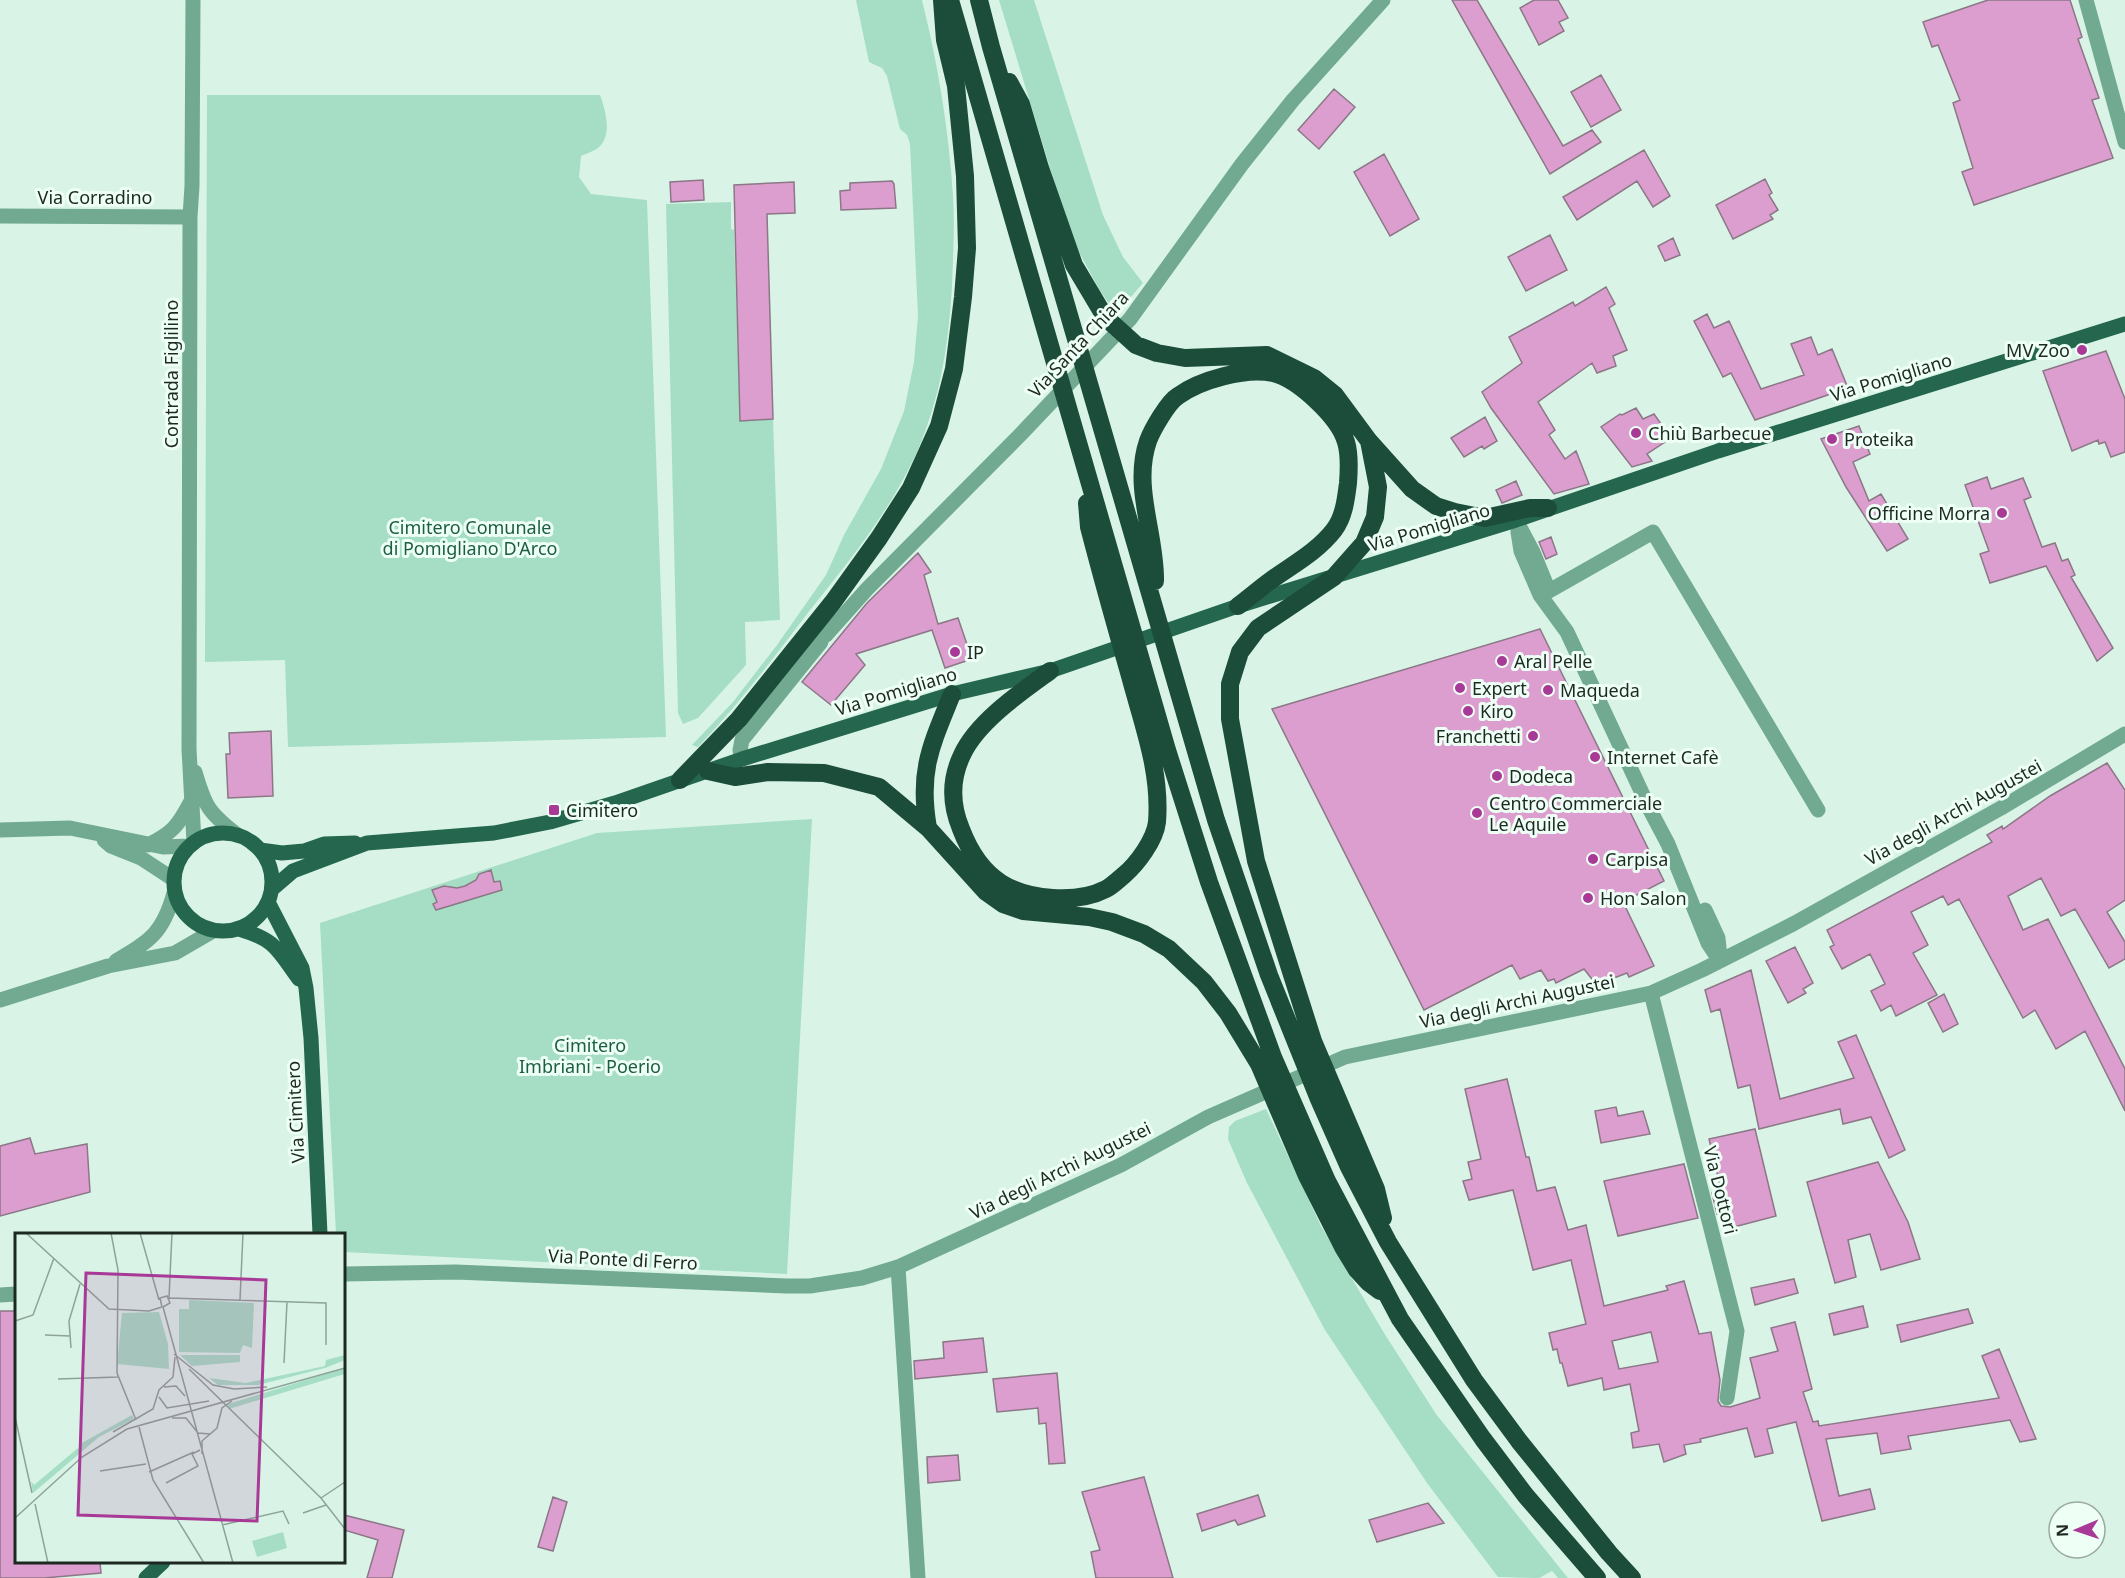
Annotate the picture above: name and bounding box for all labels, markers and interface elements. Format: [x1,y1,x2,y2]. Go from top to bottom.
street label: Via Corradino [38,185,152,209]
street label: Via Santa Chiara [1023,286,1133,402]
street label: Contrada Figlilino [159,300,183,448]
place label: MV Zoo [2006,338,2070,362]
marker: MV Zoo [2075,343,2089,357]
street label: Via Pomigliano [1827,347,1955,407]
place label: Chiù Barbecue [1648,421,1771,445]
marker: Chiù Barbecue [1629,426,1643,440]
place label: Proteika [1844,427,1914,451]
marker: Proteika [1825,432,1839,446]
street label: Via Pomigliano [1365,497,1493,557]
place label: Officine Morra [1868,501,1990,525]
marker: Officine Morra [1995,506,2009,520]
park label: Cimitero Comunale di Pomigliano D'Arco [383,515,557,560]
place label: IP [967,640,984,664]
marker: IP [948,645,962,659]
place label: Aral Pelle [1514,649,1592,673]
marker: Aral Pelle [1495,654,1509,668]
street label: Via Pomigliano [832,661,960,721]
place label: Expert [1472,676,1527,700]
place label: Maqueda [1560,678,1640,702]
marker: Expert [1453,681,1467,695]
marker: Maqueda [1541,683,1555,697]
place label: Kiro [1480,699,1514,723]
marker: Kiro [1461,704,1475,718]
place label: Franchetti [1436,724,1521,748]
marker: Franchetti [1526,729,1540,743]
place label: Internet Cafè [1607,745,1719,769]
marker: Internet Cafè [1588,750,1602,764]
street label: Via degli Archi Augustei [1860,753,2046,871]
place label: Dodeca [1509,764,1573,788]
marker: Dodeca [1490,769,1504,783]
place label: Centro Commerciale Le Aquile [1489,791,1662,836]
place label: Cimitero [566,798,638,822]
marker: Cimitero [547,803,561,817]
marker: Centro Commerciale Le Aquile [1470,806,1484,820]
place label: Carpisa [1605,847,1668,871]
marker: Carpisa [1586,852,1600,866]
place label: Hon Salon [1600,886,1687,910]
marker: Hon Salon [1581,891,1595,905]
street label: Via degli Archi Augustei [1417,969,1617,1033]
park label: Cimitero Imbriani - Poerio [519,1033,661,1078]
street label: Via Cimitero [280,1060,310,1164]
street label: Via degli Archi Augustei [965,1116,1155,1224]
street label: Via Dottori [1698,1143,1744,1237]
inset map [15,1233,345,1563]
street label: Via Ponte di Ferro [548,1243,698,1275]
north arrow [2047,1500,2107,1560]
text: N [2051,1524,2073,1537]

